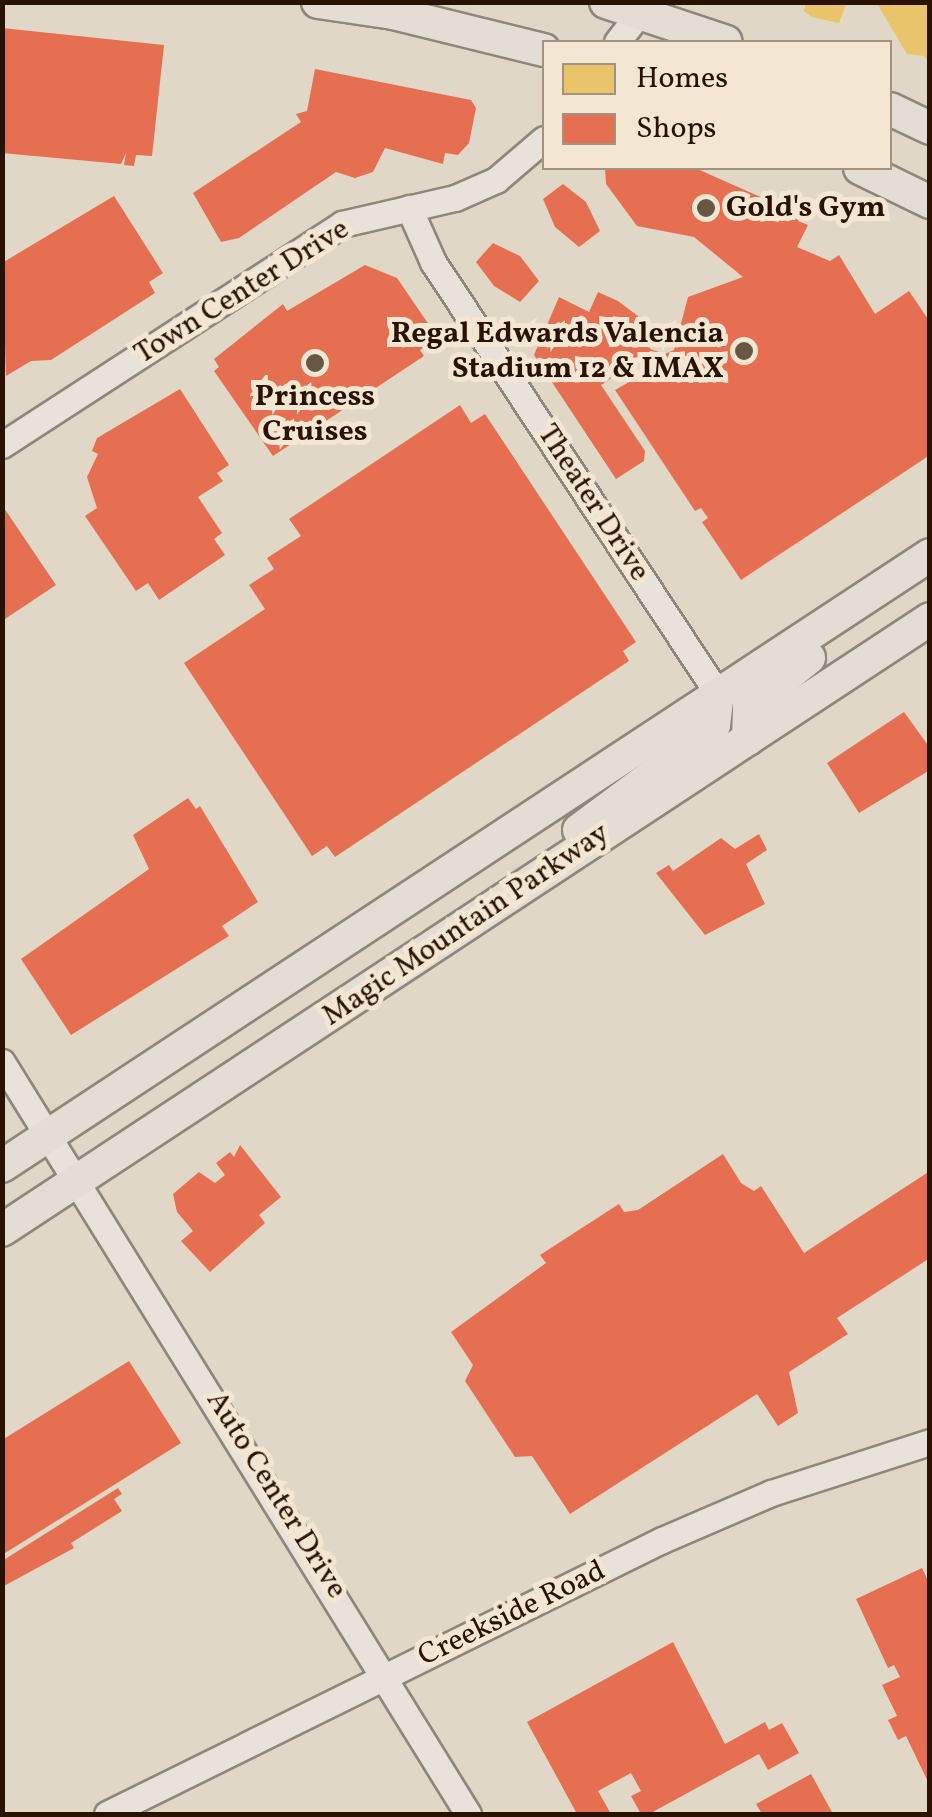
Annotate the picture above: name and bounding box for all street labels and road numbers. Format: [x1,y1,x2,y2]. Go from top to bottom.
street label: Town Center Drive [128,211,356,373]
street label: Theater Drive [529,418,657,588]
street label: Magic Mountain Parkway [316,816,616,1034]
street label: Auto Center Drive [198,1385,354,1605]
street label: Creekside Road [413,1553,611,1675]

